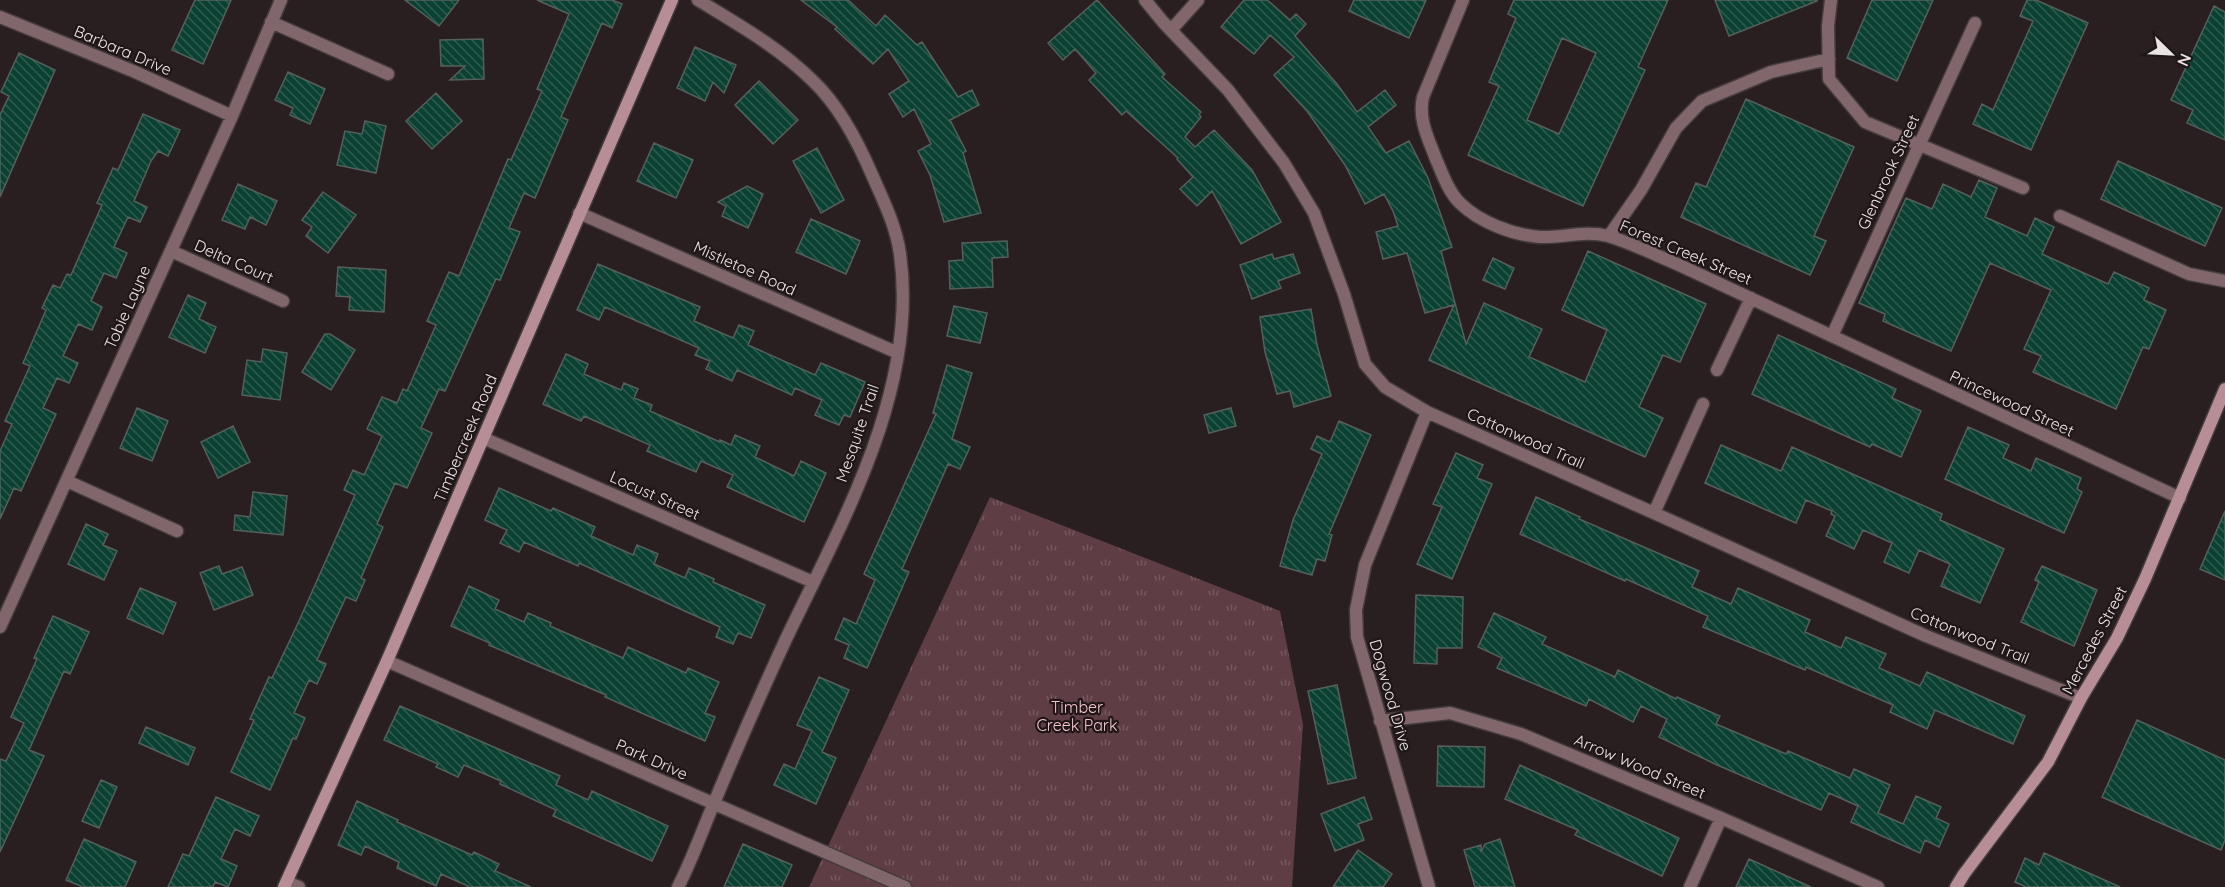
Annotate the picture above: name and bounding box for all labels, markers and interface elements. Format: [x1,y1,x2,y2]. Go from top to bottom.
street label: Barbara Drive [71,20,175,80]
north arrow [2141,24,2201,84]
text: N [2173,51,2196,70]
street label: Glenbrook Street [1853,111,1923,233]
street label: Forest Creek Street [1617,215,1755,289]
street label: Delta Court [191,235,277,287]
street label: Mistletoe Road [691,236,799,300]
street label: Tobie Layne [100,262,154,352]
street label: Princewood Street [1947,365,2077,441]
street label: Timbercreek Road [429,371,501,505]
street label: Mesquite Trail [831,381,883,485]
street label: Cottonwood Trail [1464,403,1588,473]
street label: Locust Street [607,466,703,524]
street label: Mercedes Street [2057,582,2131,698]
street label: Cottonwood Trail [1908,602,2032,668]
street label: Dogwood Drive [1366,637,1416,753]
park label: Timber Creek Park [1036,697,1118,735]
street label: Arrow Wood Street [1571,729,1709,803]
street label: Park Drive [613,734,691,784]

